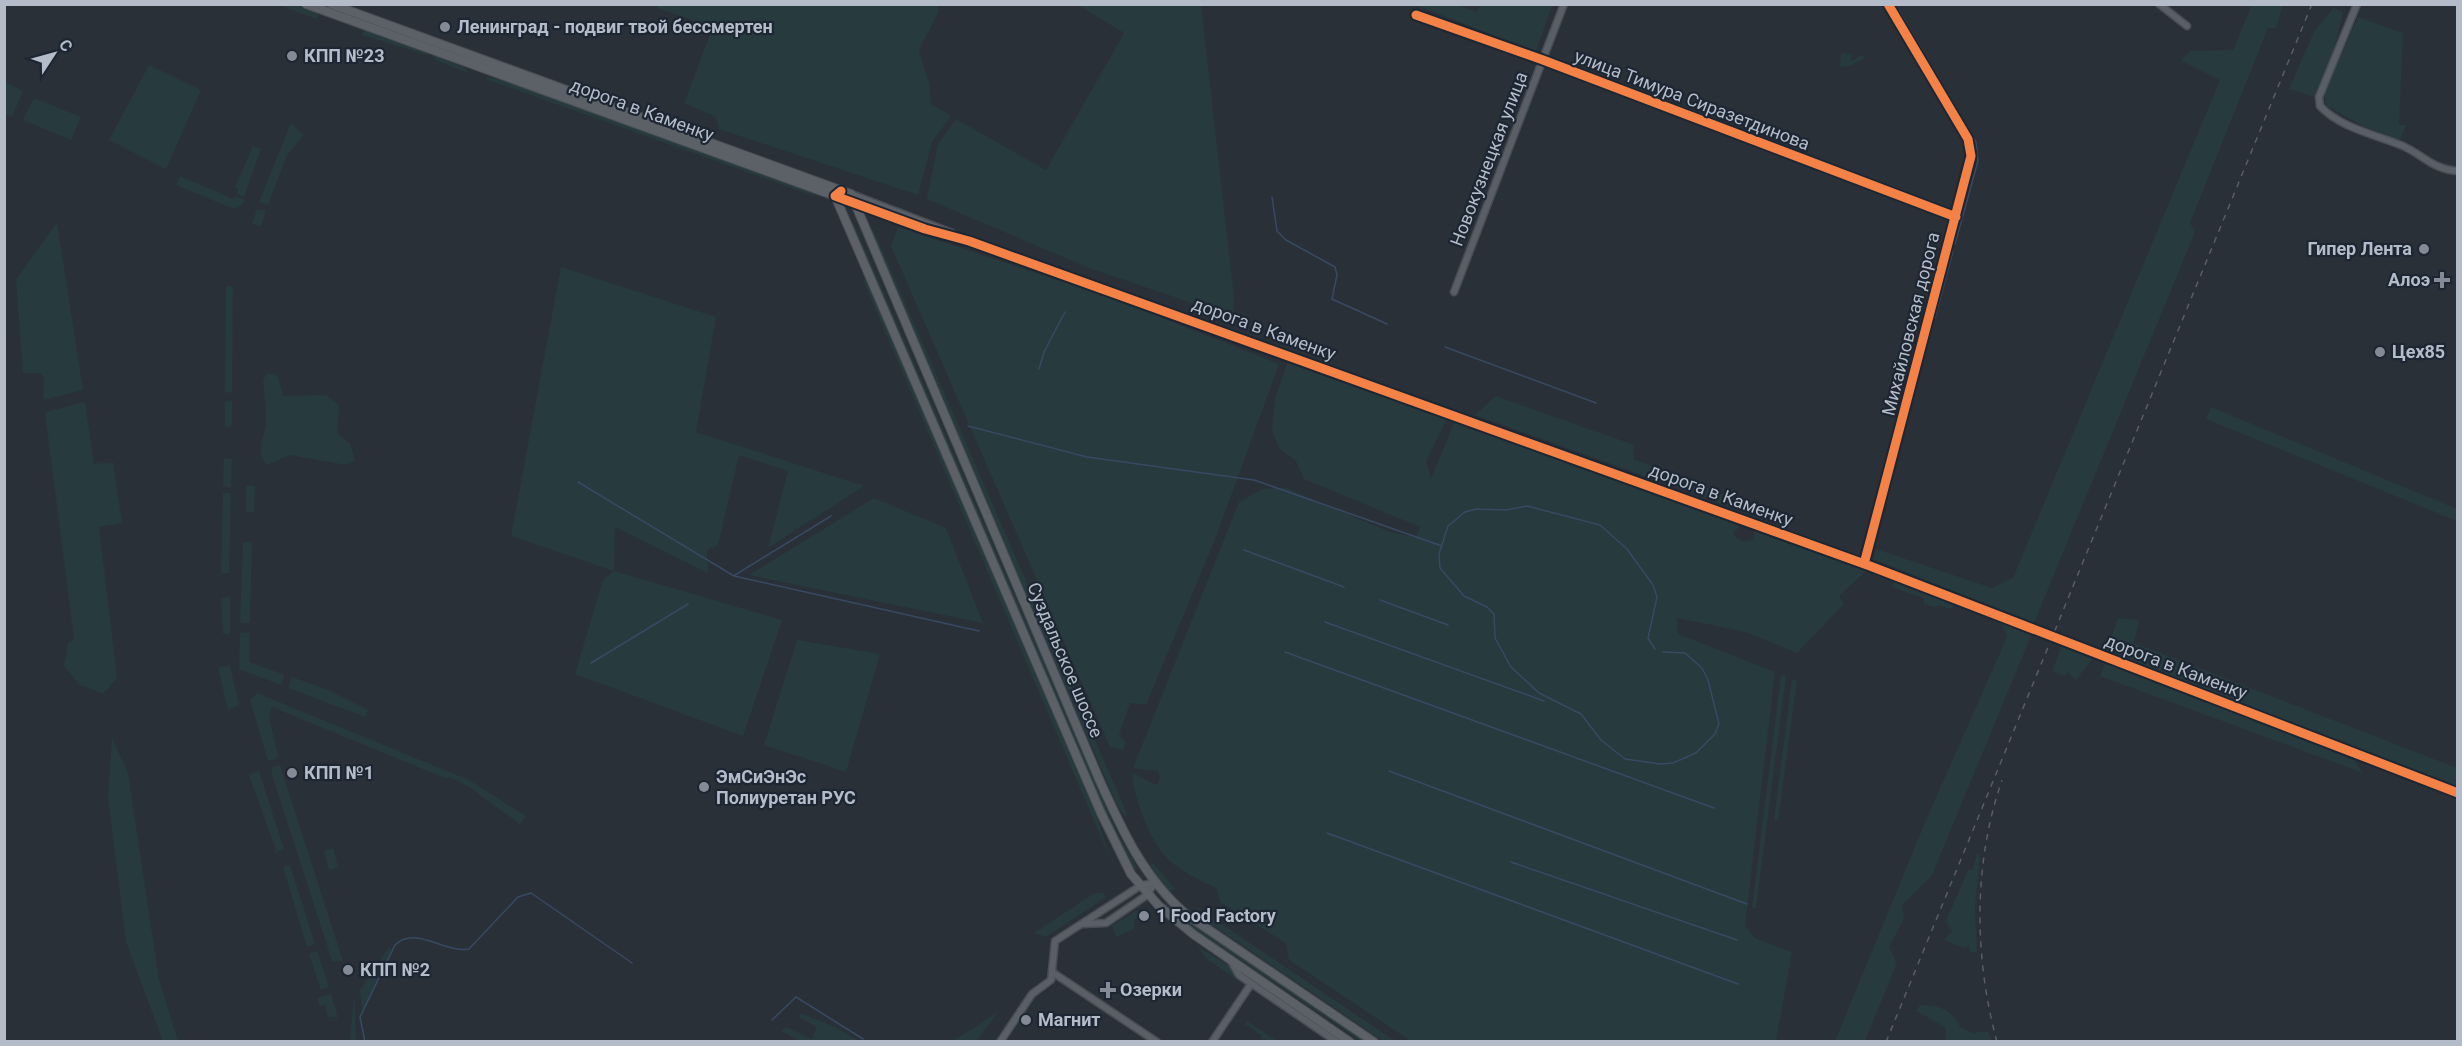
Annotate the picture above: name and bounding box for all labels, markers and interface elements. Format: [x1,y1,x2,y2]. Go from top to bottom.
place label: Ленинград - подвиг твой бессмертен [457,16,773,37]
marker: Ленинград - подвиг твой бессмертен [438,20,452,34]
north arrow [24,24,84,84]
text: С [55,36,76,55]
place label: КПП №23 [304,45,384,66]
street label: улица Тимура Сиразетдинова [1572,45,1813,154]
marker: КПП №23 [285,49,299,63]
street label: Новокузнецкая улица [1446,69,1531,249]
street label: дорога в Каменку [568,74,717,145]
street label: Михайловская дорога [1878,230,1943,418]
place label: Гипер Лента [2308,238,2412,259]
marker: Гипер Лента [2417,242,2431,256]
place label: Алоэ [2388,269,2430,290]
marker: Алоэ [2435,273,2449,287]
street label: дорога в Каменку [1190,293,1339,364]
place label: Цех85 [2392,341,2445,362]
marker: Цех85 [2373,345,2387,359]
street label: дорога в Каменку [1647,459,1796,530]
street label: Суздальское шоссе [1023,579,1108,741]
street label: дорога в Каменку [2102,630,2251,704]
place label: КПП №1 [304,762,374,783]
marker: КПП №1 [285,766,299,780]
place label: ЭмСиЭнЭс Полиуретан РУС [716,766,856,808]
marker: ЭмСиЭнЭс Полиуретан РУС [697,780,711,794]
place label: 1 Food Factory [1156,905,1277,926]
marker: 1 Food Factory [1137,909,1151,923]
place label: КПП №2 [360,959,430,980]
marker: КПП №2 [341,963,355,977]
place label: Озерки [1120,979,1182,1000]
marker: Озерки [1101,983,1115,997]
place label: Магнит [1038,1009,1101,1030]
marker: Магнит [1019,1013,1033,1027]

